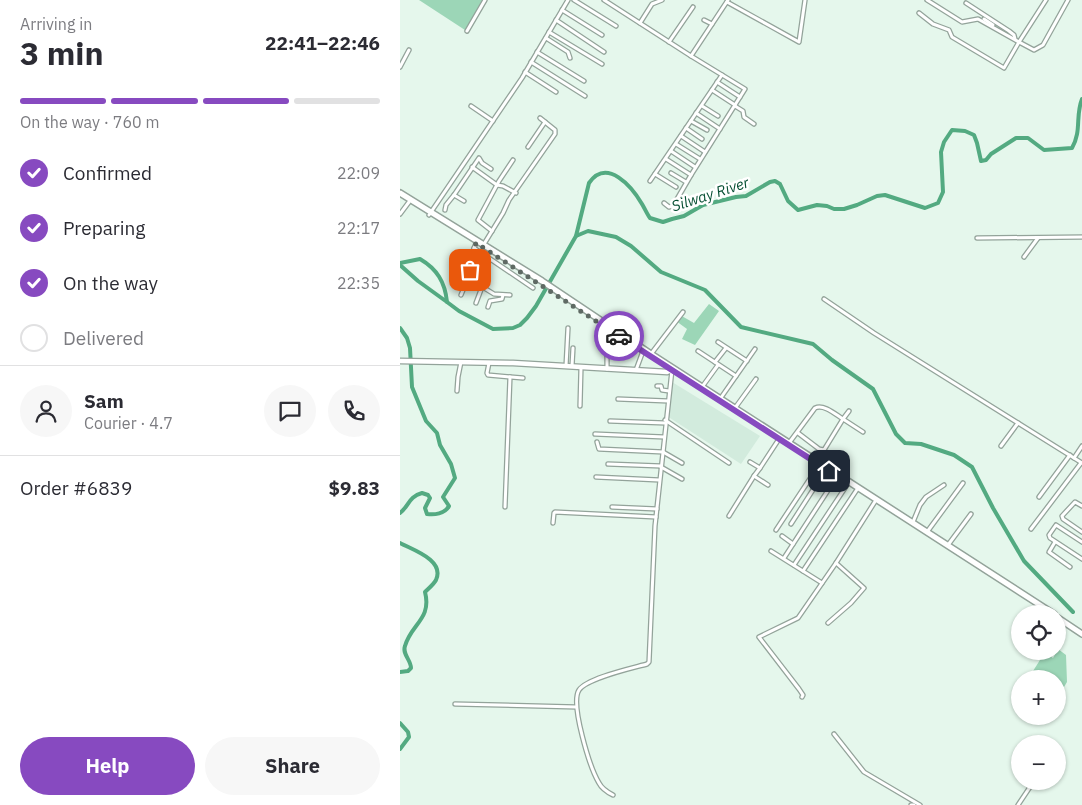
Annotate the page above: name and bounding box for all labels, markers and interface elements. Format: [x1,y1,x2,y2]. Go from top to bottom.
text: Arriving in [20,14,92,34]
text: 22:41–22:46 [265,31,380,55]
text: 3 min [20,32,104,74]
text: On the way · 760 m [20,112,159,132]
icon: check [20,159,48,187]
text: Confirmed [63,161,152,185]
text: 22:09 [337,163,380,183]
water label: Silway River [669,172,752,215]
icon: check [20,214,48,242]
text: Preparing [63,216,145,240]
text: 22:17 [337,218,380,238]
pin [449,249,491,291]
icon: bag [456,256,484,284]
icon: check [20,269,48,297]
text: On the way [63,271,158,295]
text: 22:35 [337,273,380,293]
courier [594,311,644,361]
icon: car [605,322,633,350]
text: Delivered [63,326,144,350]
button: person [20,385,72,437]
button: chat [264,385,316,437]
button: phone [328,385,380,437]
text: Sam [84,389,124,413]
text: Courier · 4.7 [84,413,173,433]
pin [808,450,850,492]
icon: home [815,457,843,485]
text: Order #6839 [20,476,132,500]
text: $9.83 [328,476,380,500]
map controls [1011,605,1066,790]
button: locate [1011,605,1066,660]
button: + [1011,670,1066,725]
button: − [1011,735,1066,790]
button: Help [20,737,195,795]
button: Share [205,737,380,795]

